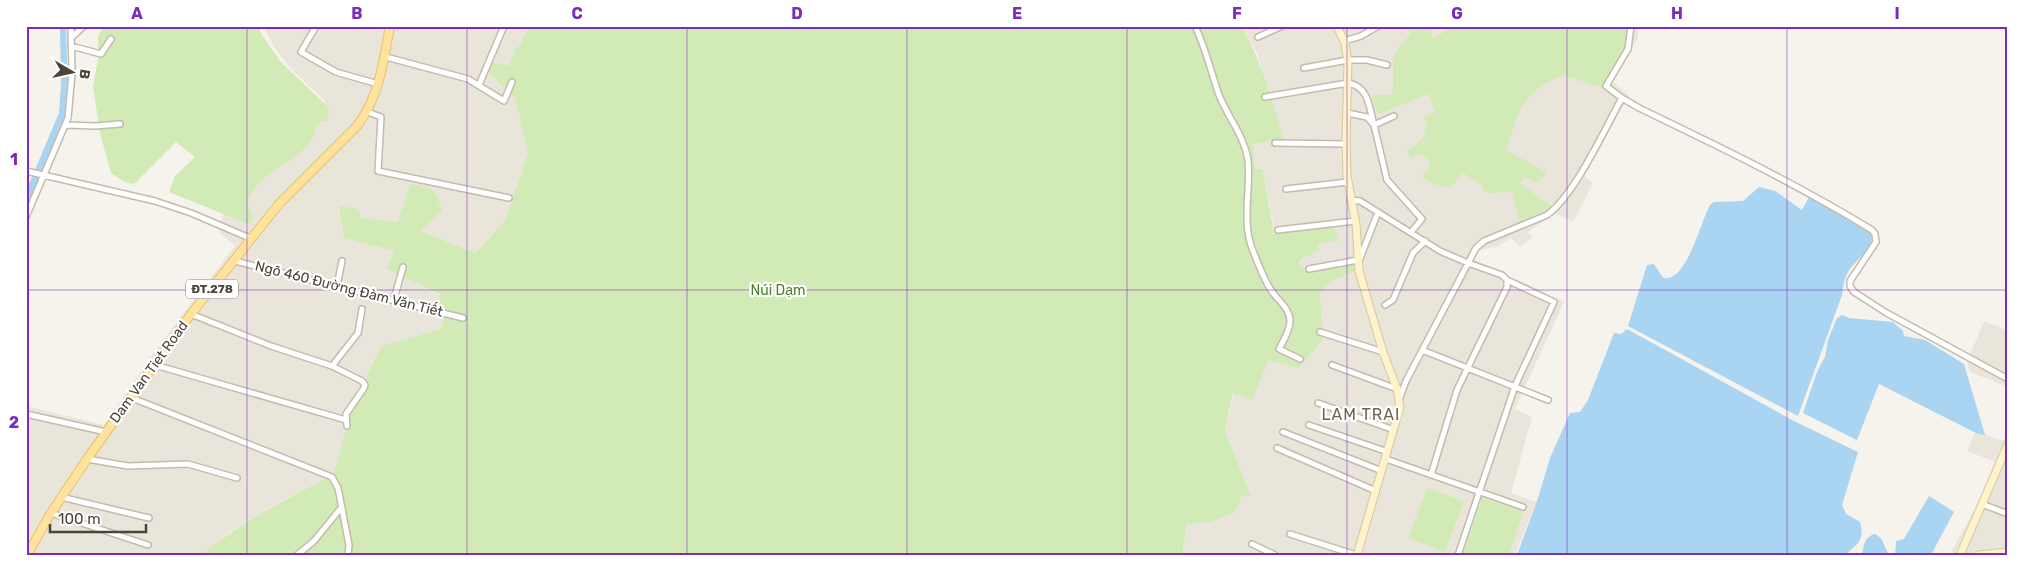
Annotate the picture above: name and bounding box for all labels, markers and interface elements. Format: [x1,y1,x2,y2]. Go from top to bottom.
text: A [131,4,143,23]
text: B [351,4,363,23]
text: C [571,4,583,23]
text: D [791,4,803,23]
text: E [1012,4,1022,23]
text: F [1232,4,1242,23]
text: G [1451,4,1463,23]
text: H [1671,4,1683,23]
text: I [1894,4,1900,23]
north arrow [48,48,98,98]
text: B [75,68,94,80]
text: 1 [10,150,18,169]
street label: Ngõ 460 Đường Đàm Văn Tiết [253,256,445,321]
road number: ĐT.278 [186,280,238,298]
park label: Núi Dạm [751,282,805,299]
street label: Dam Van Tiet Road [106,318,192,426]
district label: LAM TRAI [1322,405,1400,424]
text: 2 [9,413,19,432]
scale bar [50,501,146,533]
text: 100 m [58,510,100,528]

